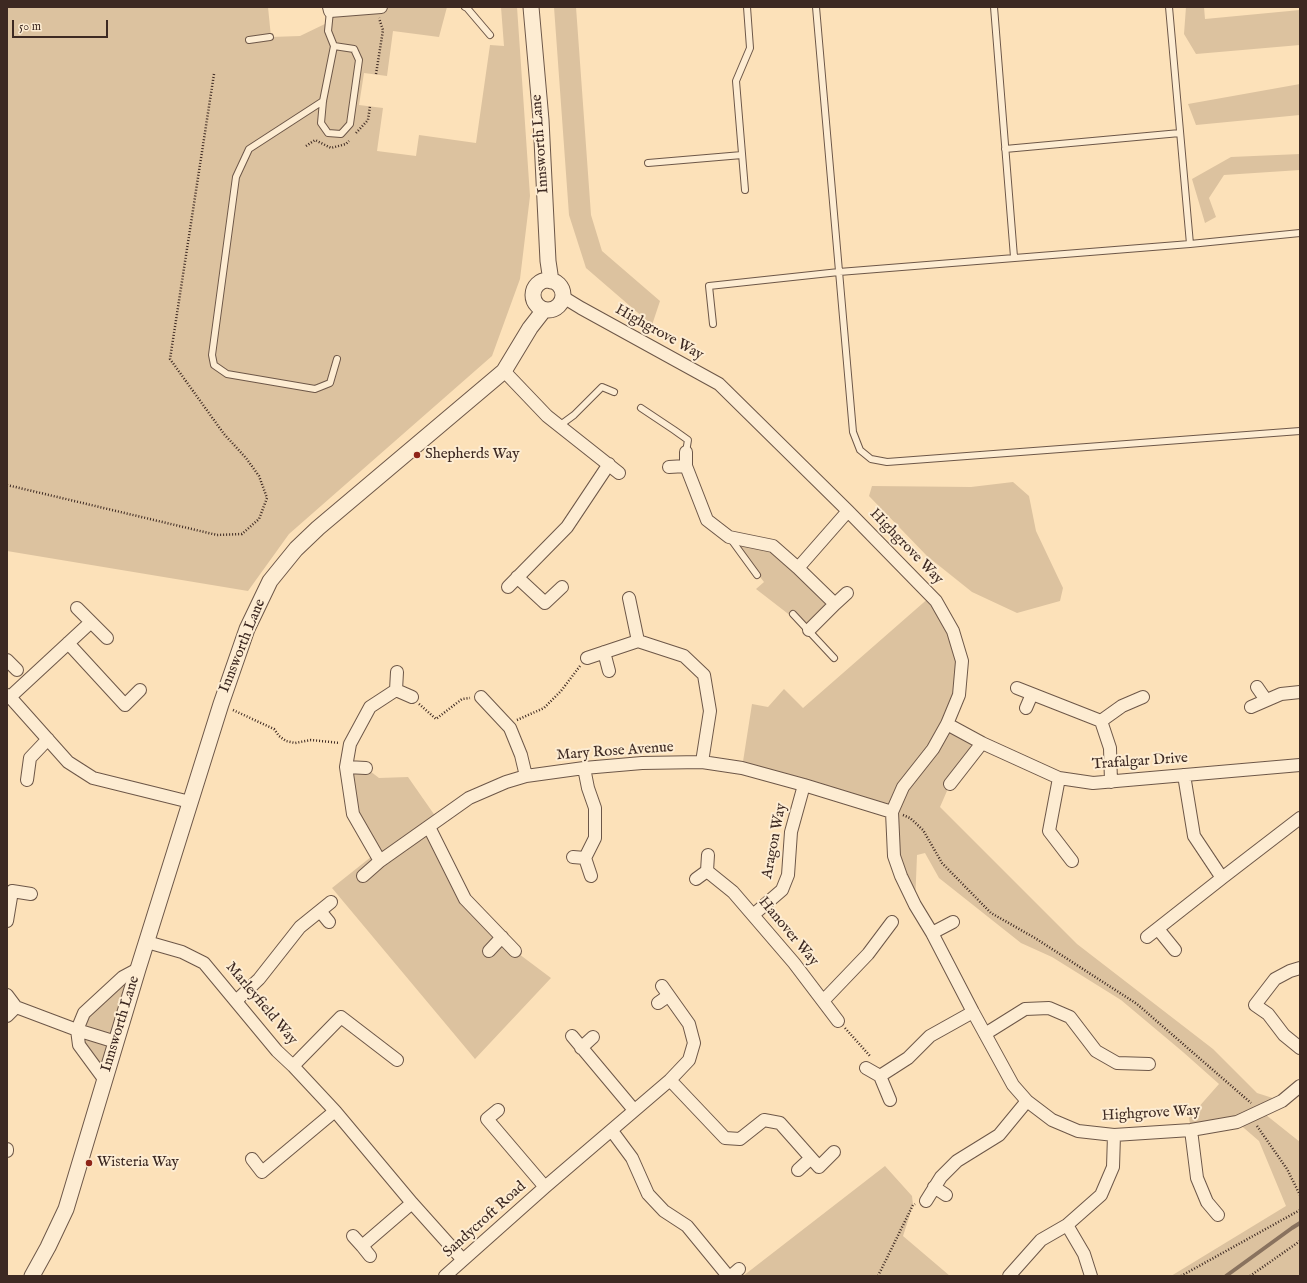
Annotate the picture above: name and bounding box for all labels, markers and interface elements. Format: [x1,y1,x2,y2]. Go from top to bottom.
scale bar [14,12,110,38]
text: 50 m [19,19,41,34]
street label: Innsworth Lane [529,94,553,194]
street label: Highgrove Way [612,301,706,365]
place label: Shepherds Way [425,446,520,464]
marker: Shepherds Way [412,450,422,460]
street label: Highgrove Way [865,505,947,589]
street label: Innsworth Lane [216,597,270,695]
street label: Mary Rose Avenue [556,739,674,765]
street label: Trafalgar Drive [1091,750,1189,774]
street label: Aragon Way [759,802,791,880]
street label: Hanover Way [754,894,822,970]
street label: Marleyfield Way [221,959,301,1049]
street label: Innsworth Lane [98,974,144,1074]
street label: Highgrove Way [1101,1102,1201,1126]
place label: Wisteria Way [97,1154,179,1172]
marker: Wisteria Way [84,1158,94,1168]
street label: Sandycroft Road [440,1178,530,1262]

